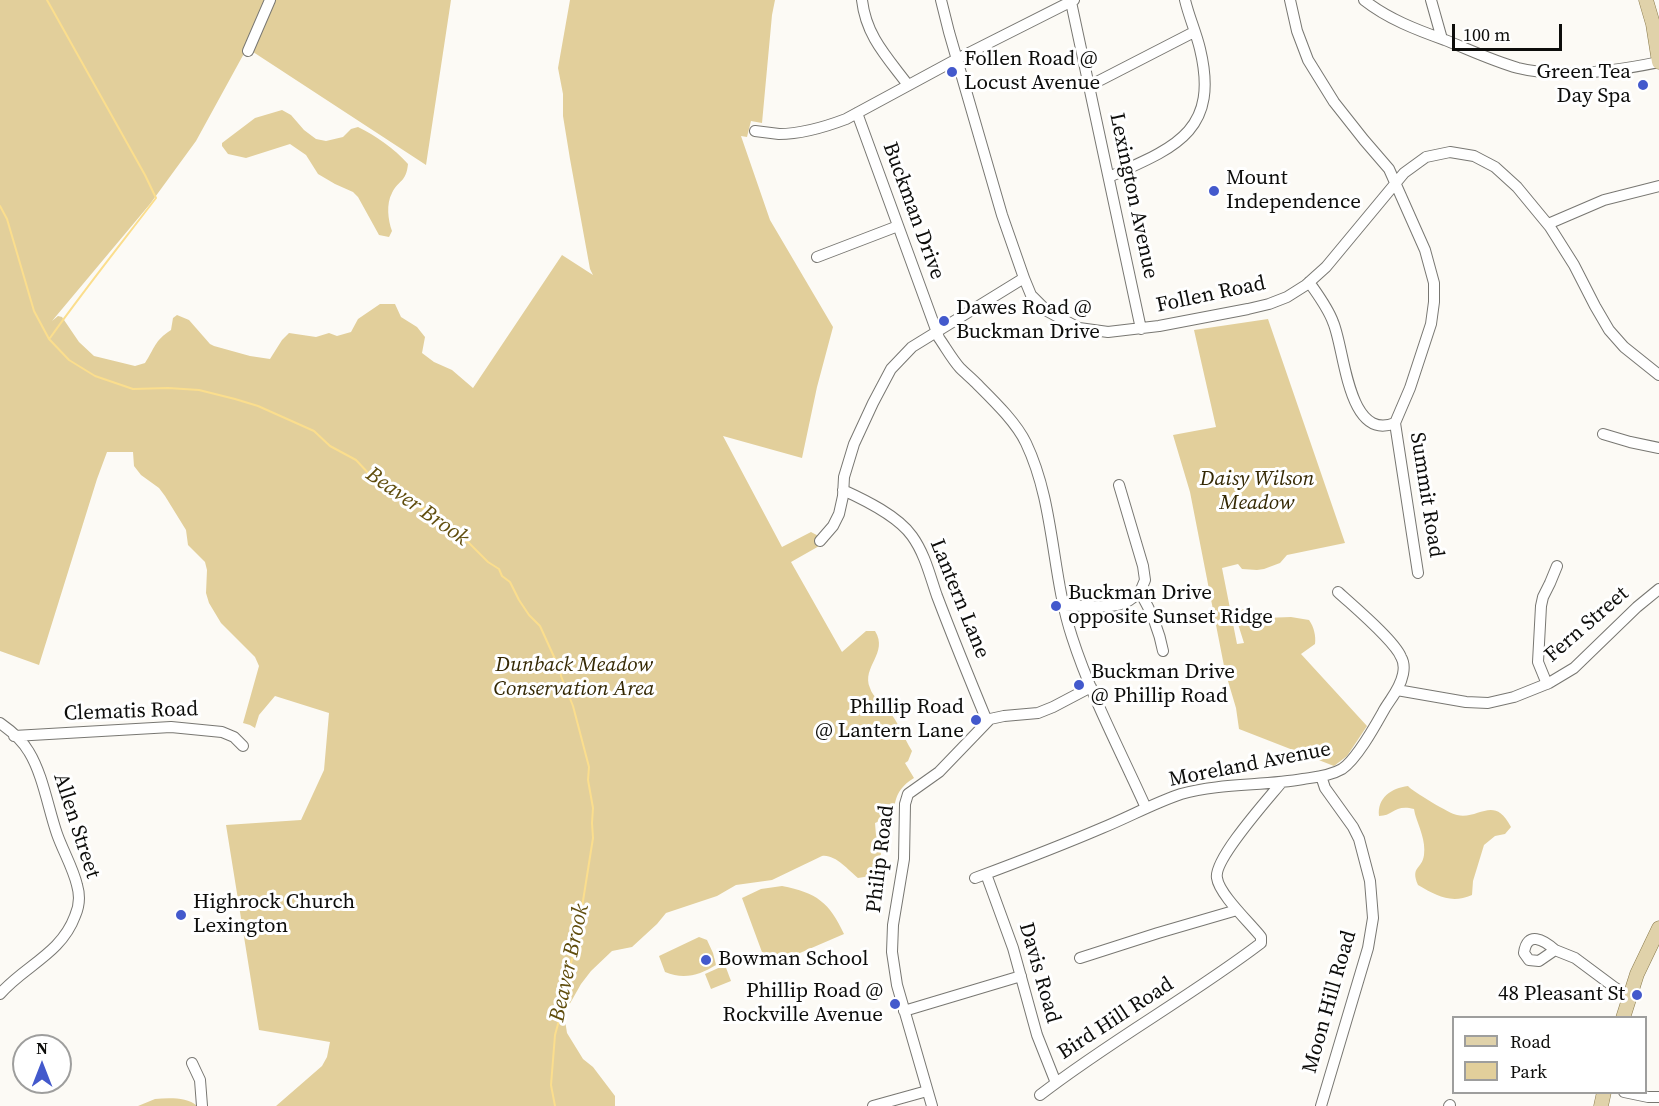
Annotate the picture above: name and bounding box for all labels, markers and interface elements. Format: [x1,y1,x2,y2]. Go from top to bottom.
scale bar [1455,12,1564,50]
text: 100 m [1463,22,1510,47]
place label: Follen Road @ Locust Avenue [964,47,1100,97]
place label: Green Tea Day Spa [1537,60,1631,110]
marker: Follen Road @ Locust Avenue [945,65,959,79]
marker: Green Tea Day Spa [1636,78,1650,92]
street label: Lexington Avenue [1103,111,1163,281]
street label: Buckman Drive [877,139,949,283]
place label: Mount Independence [1226,166,1361,216]
marker: Mount Independence [1207,184,1221,198]
street label: Follen Road [1154,271,1268,319]
place label: Dawes Road @ Buckman Drive [956,296,1100,346]
marker: Dawes Road @ Buckman Drive [937,314,951,328]
street label: Summit Road [1404,431,1448,559]
water label: Beaver Brook [360,462,474,552]
park label: Daisy Wilson Meadow [1200,467,1314,517]
street label: Lantern Lane [924,536,994,662]
place label: Buckman Drive opposite Sunset Ridge [1068,581,1273,631]
street label: Fern Street [1540,582,1634,668]
marker: Buckman Drive opposite Sunset Ridge [1049,599,1063,613]
park label: Dunback Meadow Conservation Area [494,653,654,703]
place label: Buckman Drive @ Phillip Road [1091,660,1235,710]
marker: Buckman Drive @ Phillip Road [1072,678,1086,692]
place label: Phillip Road @ Lantern Lane [815,695,964,745]
street label: Clematis Road [63,697,199,727]
marker: Phillip Road @ Lantern Lane [969,713,983,727]
street label: Moreland Avenue [1167,737,1333,793]
street label: Allen Street [47,770,105,882]
street label: Philip Road [862,804,900,914]
place label: Highrock Church Lexington [193,890,355,940]
water label: Beaver Brook [545,902,595,1024]
marker: Highrock Church Lexington [174,908,188,922]
street label: Davis Road [1013,920,1065,1026]
street label: Moon Hill Road [1298,928,1362,1076]
place label: Bowman School [718,947,868,973]
marker: Bowman School [699,953,713,967]
street label: Bird Hill Road [1053,972,1179,1066]
place label: Phillip Road @ Rockville Avenue [723,979,883,1029]
place label: 48 Pleasant St [1498,982,1625,1008]
marker: 48 Pleasant St [1630,988,1644,1002]
marker: Phillip Road @ Rockville Avenue [888,997,902,1011]
legend [1452,1016,1647,1094]
text: Road [1510,1029,1551,1054]
north arrow [12,1034,72,1094]
text: N [36,1037,48,1059]
text: Park [1510,1059,1547,1084]

